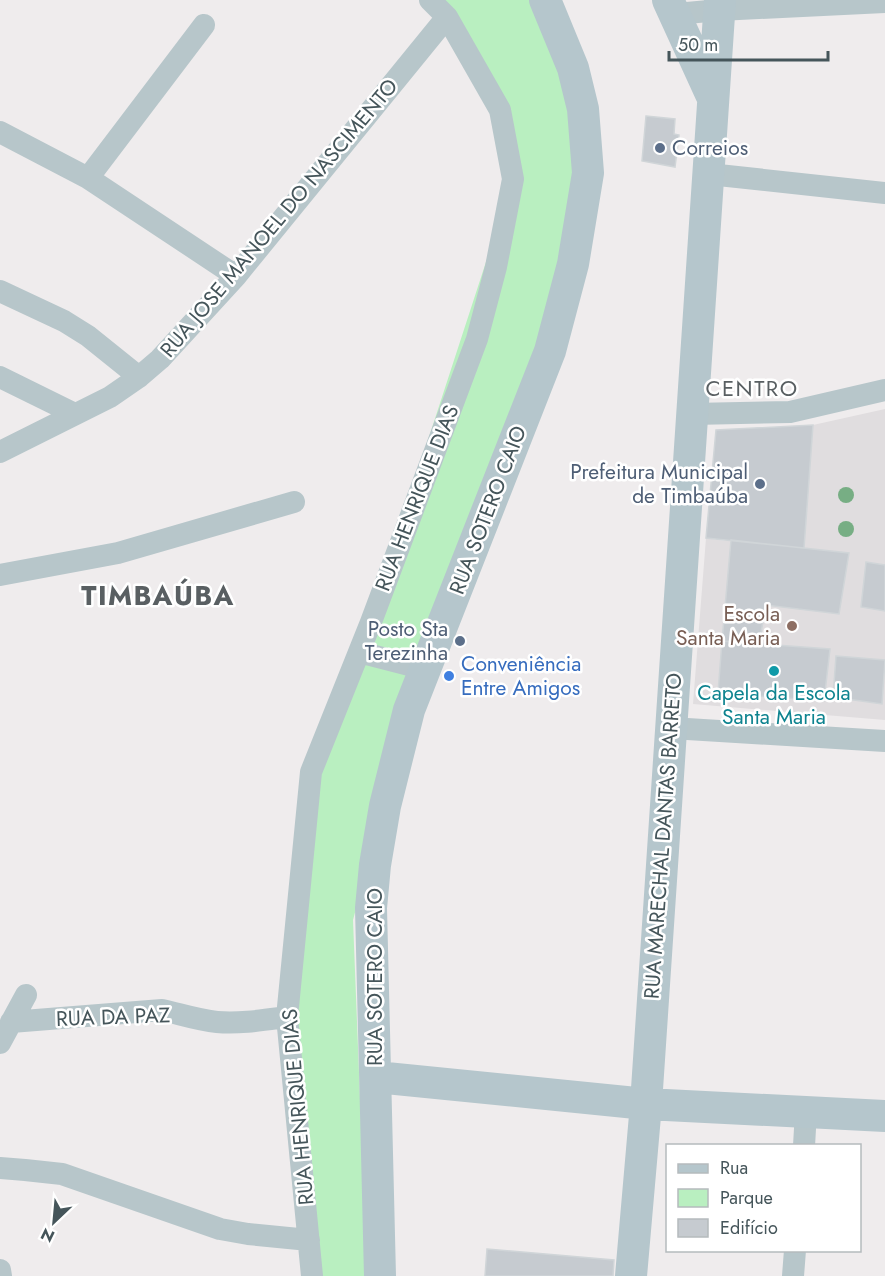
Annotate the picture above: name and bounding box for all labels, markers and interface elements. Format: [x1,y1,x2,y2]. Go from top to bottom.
scale bar [669,24,828,62]
text: 50 m [678,32,718,58]
street label: RUA JOSE MANOEL DO NASCIMENTO [153,72,405,364]
place label: Correios [672,133,748,163]
marker: Correios [653,141,667,155]
district label: CENTRO [705,372,799,404]
street label: RUA HENRIQUE DIAS [368,401,466,595]
street label: RUA SOTERO CAIO [442,421,534,599]
place label: Prefeitura Municipal de Timbaúba [570,457,748,511]
marker: Prefeitura Municipal de Timbaúba [753,477,767,491]
district label: TIMBAÚBA [81,576,235,615]
place label: Escola Santa Maria [676,599,780,653]
place label: Posto Sta Terezinha [365,614,448,668]
marker: Escola Santa Maria [785,619,799,633]
marker: Posto Sta Terezinha [453,634,467,648]
place label: Conveniência Entre Amigos [461,649,581,703]
marker: Capela da Escola Santa Maria [767,664,781,678]
marker: Conveniência Entre Amigos [442,669,456,683]
street label: RUA MARECHAL DANTAS BARRETO [637,672,689,1000]
place label: Capela da Escola Santa Maria [697,678,851,732]
street label: RUA SOTERO CAIO [360,888,390,1066]
street label: RUA DA PAZ [55,1000,171,1034]
street label: RUA HENRIQUE DIAS [274,1007,322,1207]
legend [666,1144,861,1252]
text: Rua [720,1155,748,1181]
text: Parque [720,1185,773,1211]
north arrow [24,1192,84,1252]
text: Edifício [720,1215,778,1241]
text: N [37,1222,58,1248]

